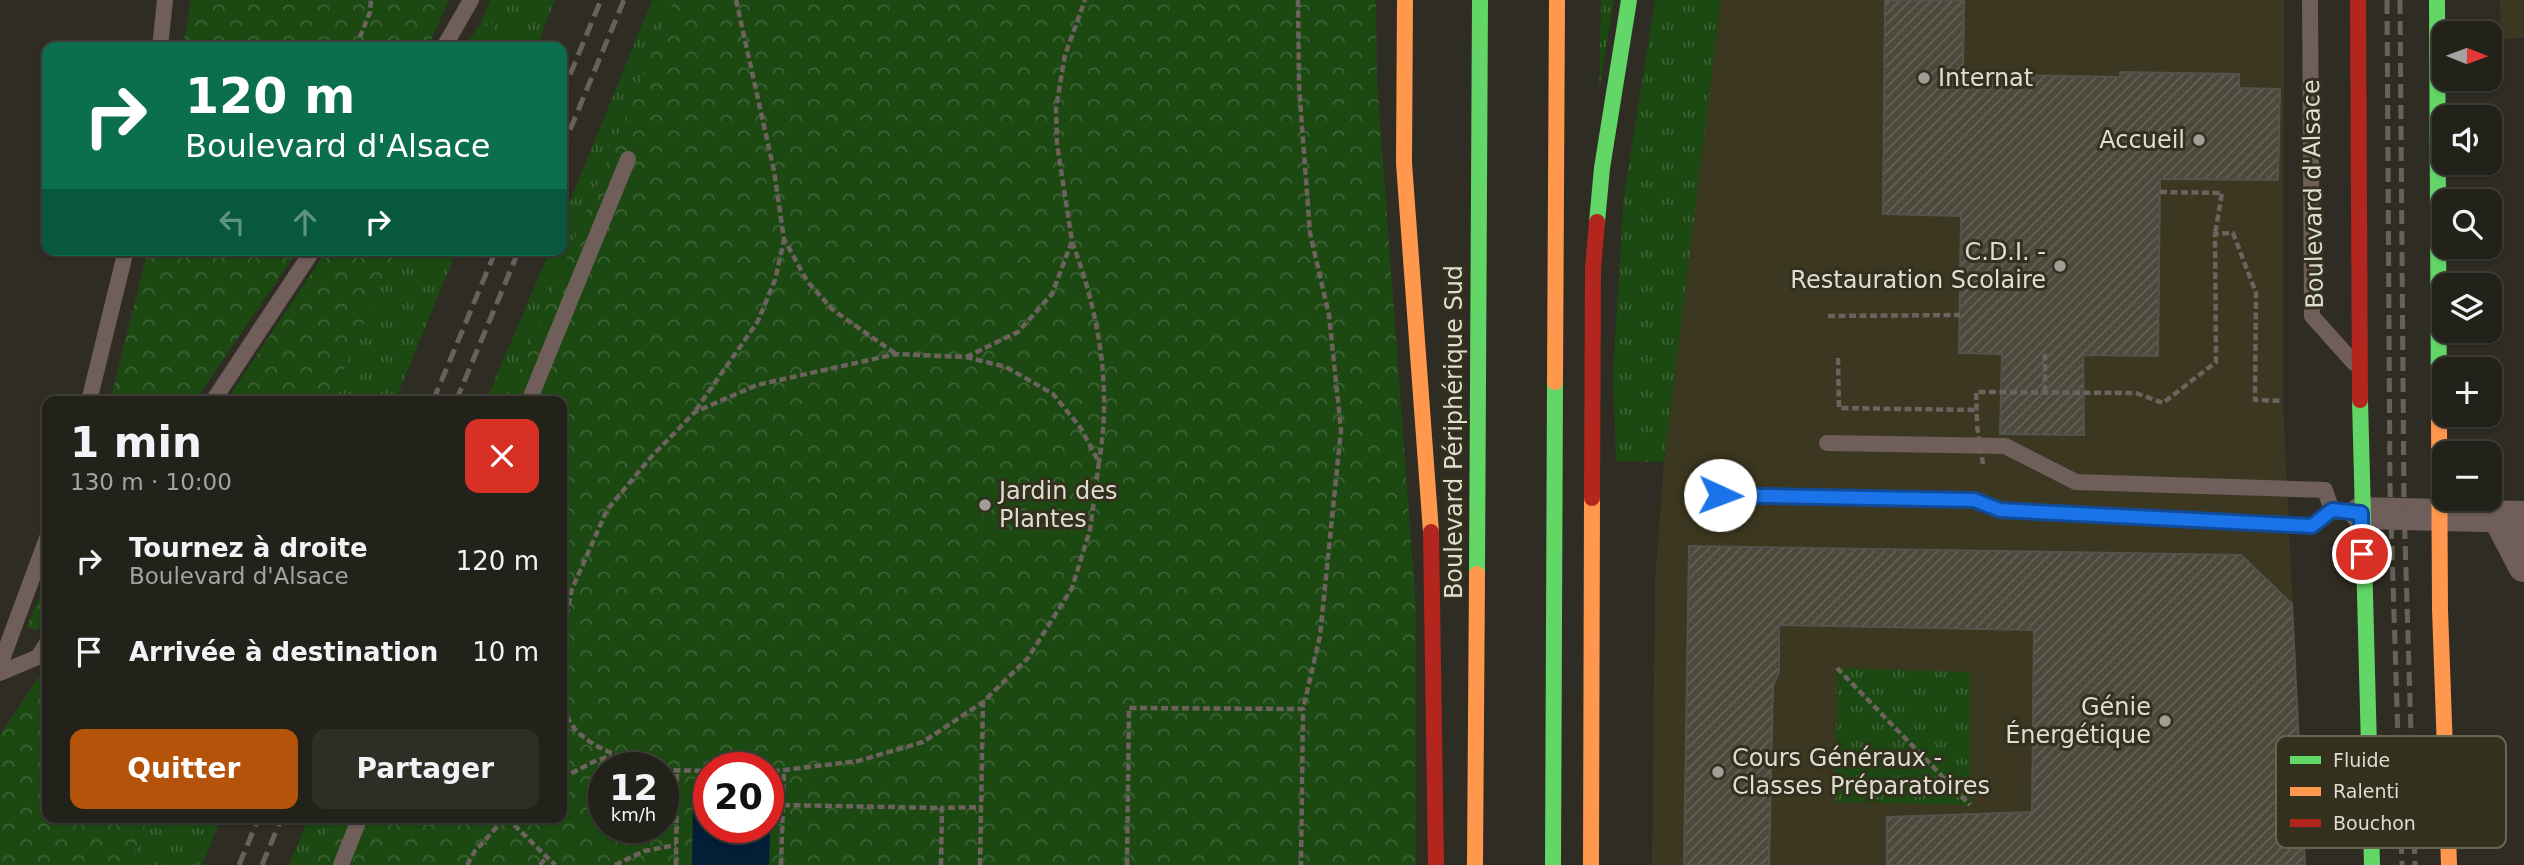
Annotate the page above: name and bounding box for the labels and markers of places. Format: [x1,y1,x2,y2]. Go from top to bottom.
place label: Internat [1938,64,2033,92]
marker: Internat [1916,70,1932,86]
place label: Accueil [2099,126,2185,154]
marker: Accueil [2191,132,2207,148]
place label: C.D.I. - Restauration Scolaire [1790,238,2046,294]
marker: C.D.I. - Restauration Scolaire [2052,258,2068,274]
place label: Jardin des Plantes [997,477,1117,533]
marker: Jardin des Plantes [977,497,993,513]
pin [2332,524,2392,584]
place label: Génie Énergétique [2005,693,2151,749]
marker: Génie Énergétique [2157,713,2173,729]
place label: Cours Généraux - Classes Préparatoires [1732,744,1990,800]
marker: Cours Généraux - Classes Préparatoires [1710,764,1726,780]

